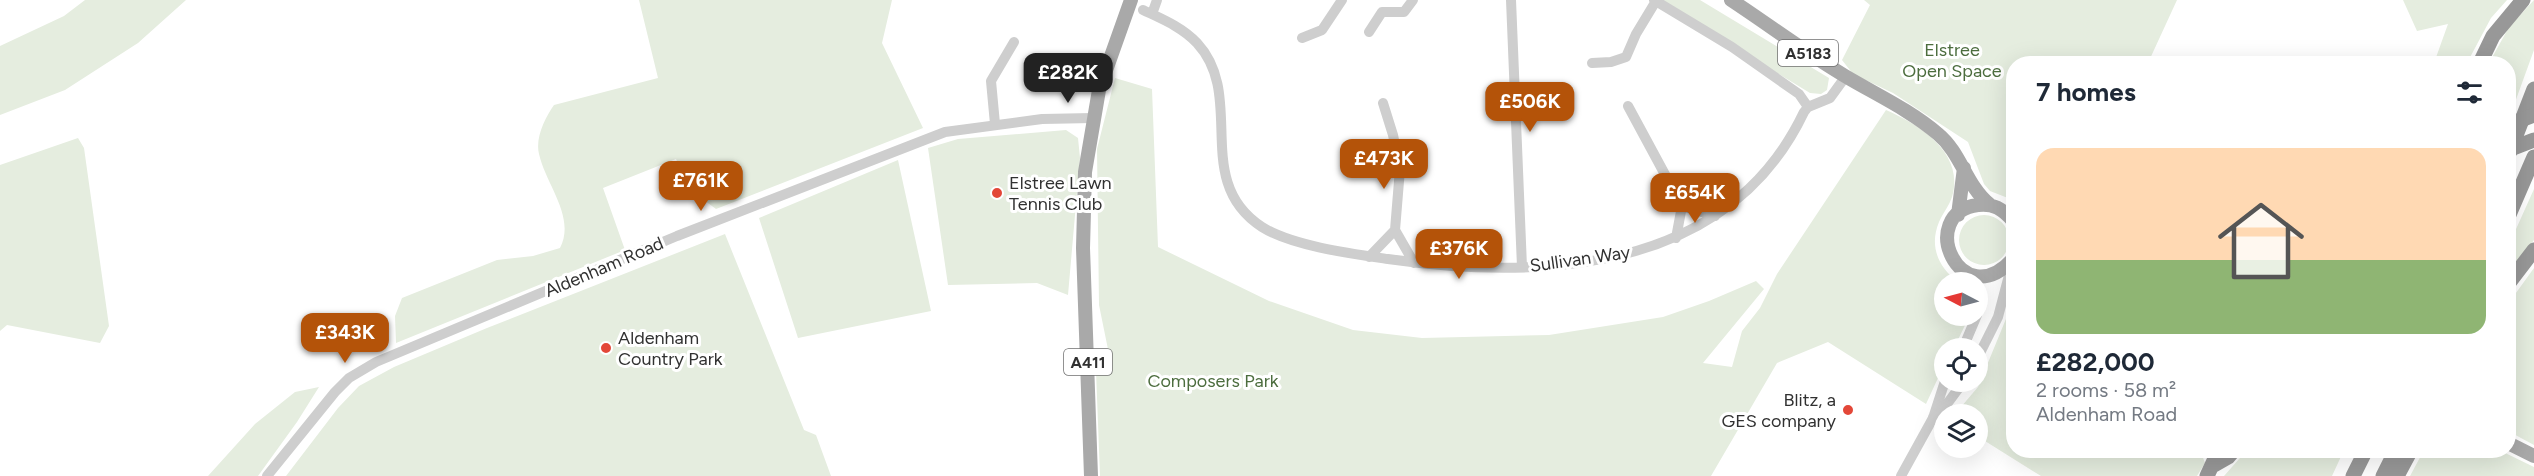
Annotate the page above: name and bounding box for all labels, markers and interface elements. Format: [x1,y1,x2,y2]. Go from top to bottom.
park label: Elstree Open Space [1902,39,2002,82]
road number: A5183 [1778,40,1838,66]
pin: £282K [1026,53,1110,104]
text: £282K [1038,60,1098,84]
text: 7 homes [2036,76,2136,108]
icon: filters [2453,76,2486,109]
pin: £506K [1488,82,1572,133]
text: £506K [1499,89,1561,113]
pin: £473K [1342,139,1426,190]
text: £473K [1354,146,1414,170]
pin: £761K [659,161,743,212]
text: £761K [673,168,729,192]
place label: Elstree Lawn Tennis Club [1009,172,1112,215]
pin: £654K [1653,173,1737,224]
text: £654K [1664,180,1726,204]
marker: Elstree Lawn Tennis Club [990,186,1004,200]
icon: home [2207,187,2315,295]
pin: £376K [1417,229,1501,280]
street label: Aldenham Road [541,232,667,302]
text: £376K [1429,236,1489,260]
street label: Sullivan Way [1528,241,1632,277]
north arrow [1934,272,1988,326]
map controls [1934,272,1988,458]
pin: £343K [303,313,387,364]
text: £343K [315,320,375,344]
place label: Aldenham Country Park [618,327,723,370]
button: locate [1934,338,1988,392]
marker: Aldenham Country Park [599,341,613,355]
text: £282,000 [2036,346,2155,378]
road number: A411 [1064,349,1112,375]
park label: Composers Park [1147,370,1279,392]
text: 2 rooms · 58 m² [2036,378,2176,402]
place label: Blitz, a GES company [1721,389,1837,432]
text: Aldenham Road [2036,402,2177,426]
marker: Blitz, a GES company [1841,403,1855,417]
button: layers [1934,404,1988,458]

